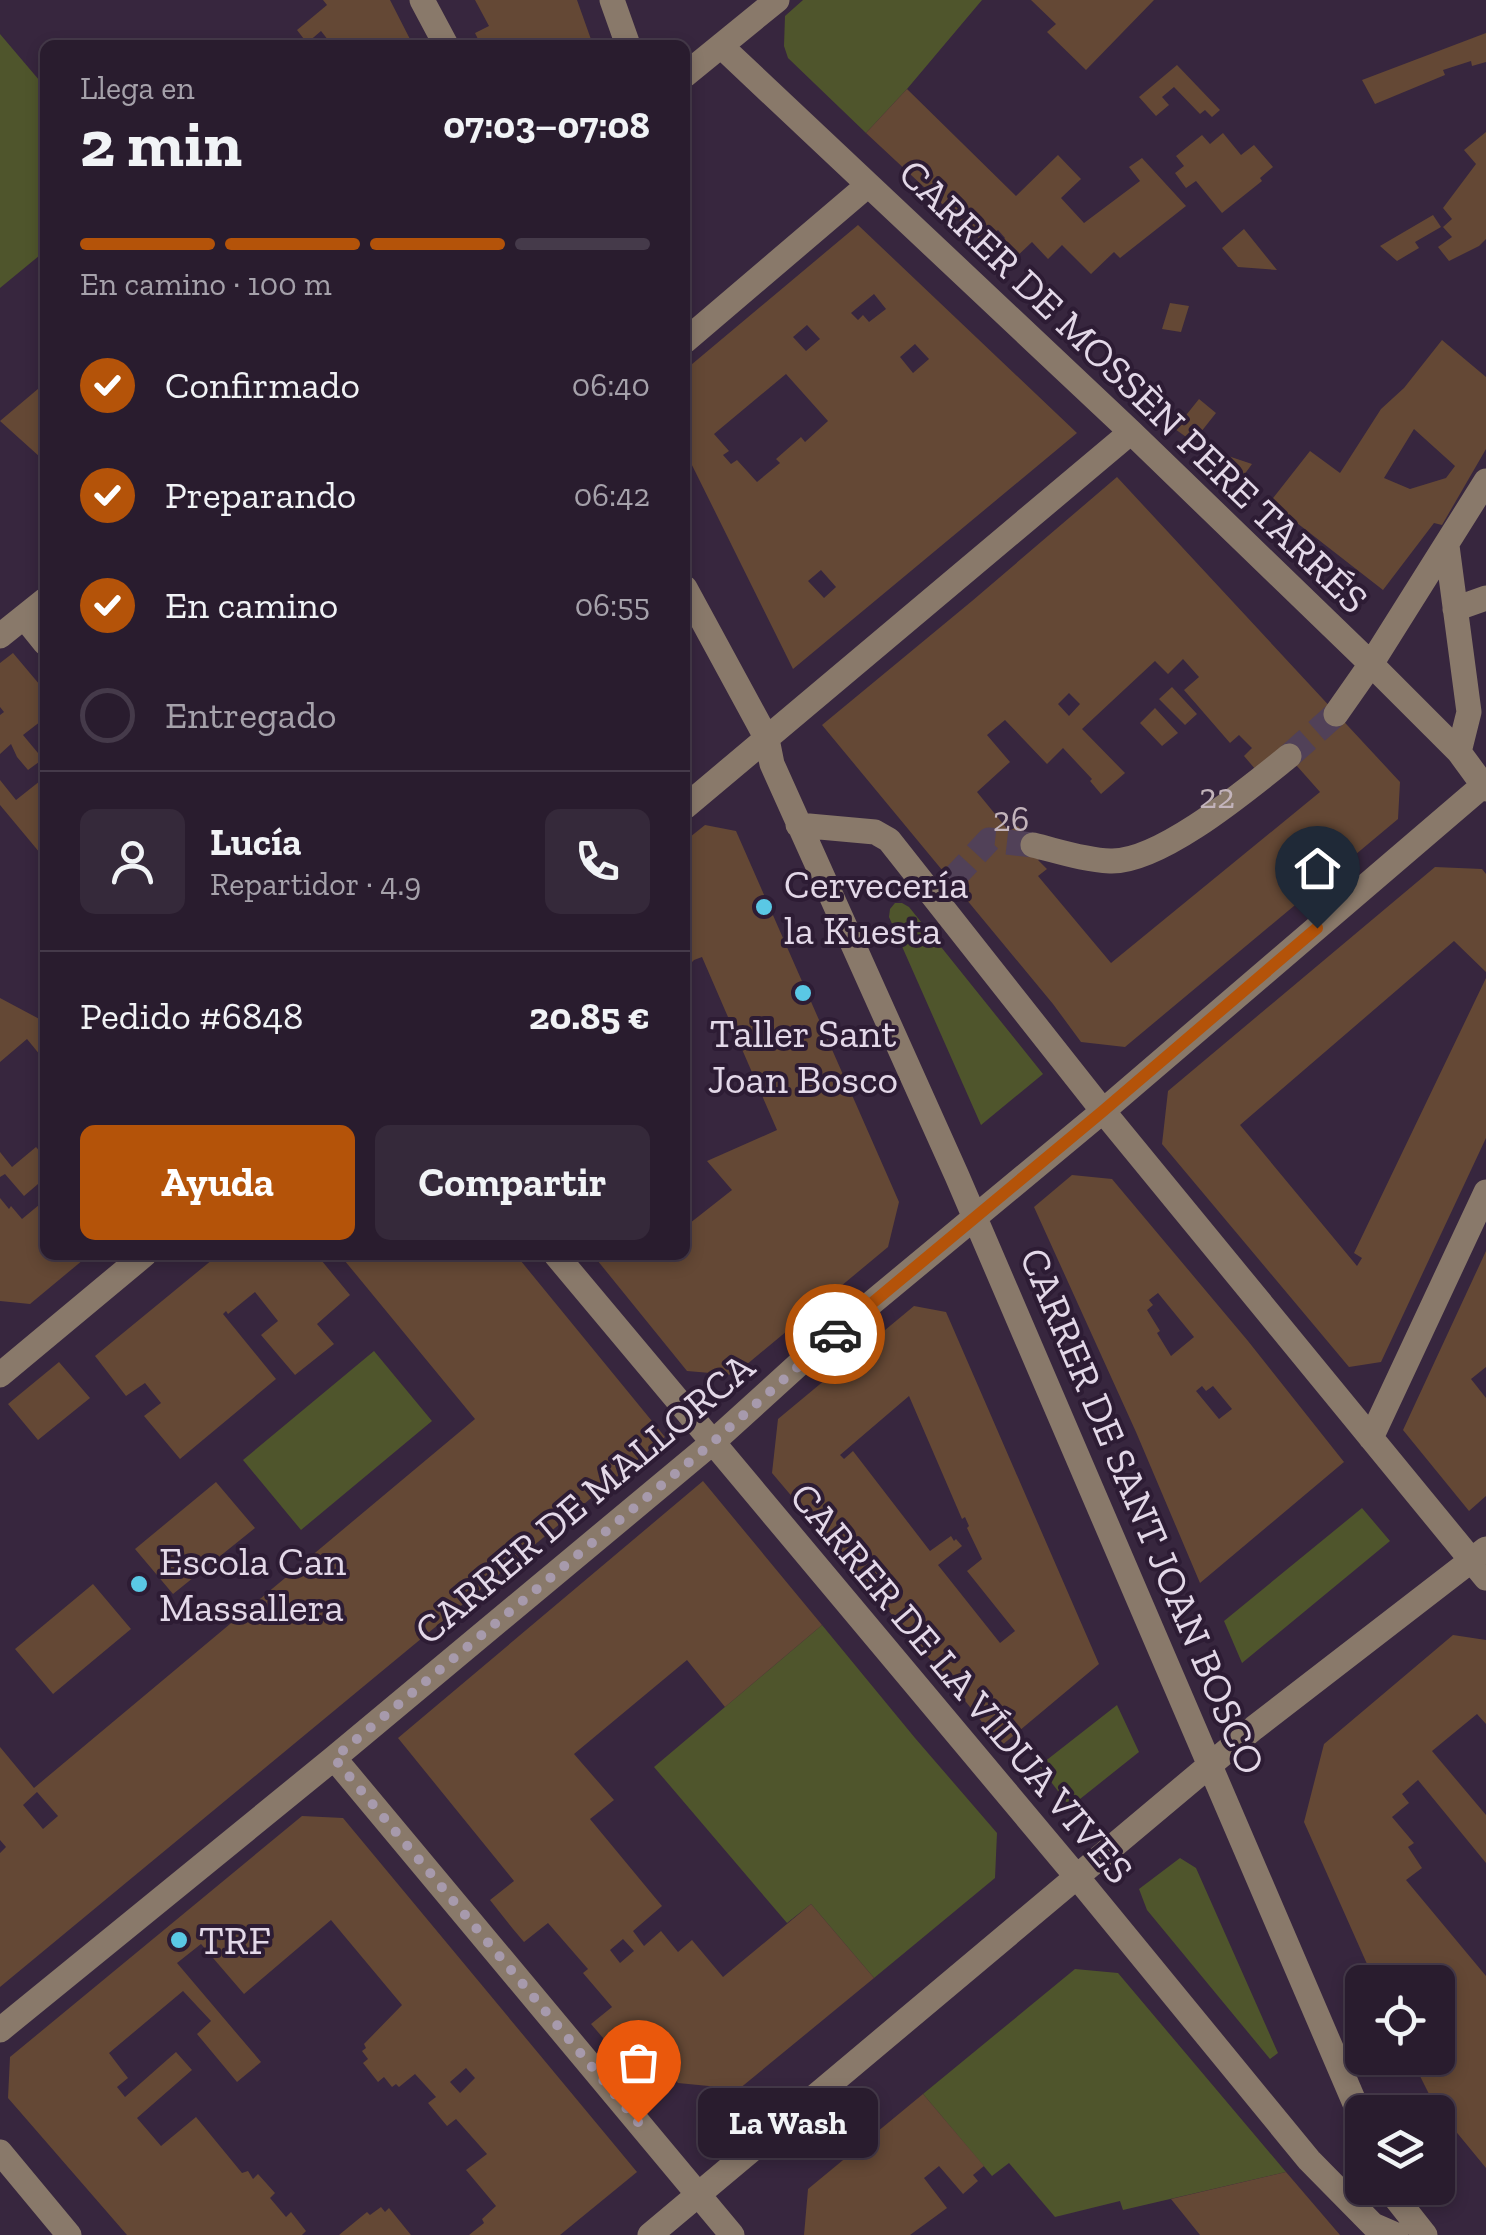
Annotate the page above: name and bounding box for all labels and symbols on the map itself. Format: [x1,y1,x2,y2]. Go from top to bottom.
street label: CARRER DE MOSSÈN PERE TARRÉS [890,149,1378,623]
house number: 22 [1199,775,1235,817]
house number: 26 [993,798,1029,840]
pin [1275,826,1360,929]
place label: Cervecería la Kuesta [784,860,969,954]
marker: Cervecería la Kuesta [753,896,775,918]
marker: Taller Sant Joan Bosco [792,982,814,1004]
place label: Taller Sant Joan Bosco [708,1009,898,1103]
street label: CARRER DE SANT JOAN BOSCO [1010,1241,1276,1781]
courier [785,1284,885,1384]
street label: CARRER DE MALLORCA [405,1341,764,1654]
street label: CARRER DE LA VÍDUA VIVES [780,1473,1144,1893]
place label: Escola Can Massallera [159,1537,346,1631]
marker: Escola Can Massallera [128,1573,150,1595]
place label: TRF [199,1916,271,1964]
marker: TRF [168,1929,190,1951]
pin [596,2020,681,2123]
callout: La Wash [698,2087,878,2157]

